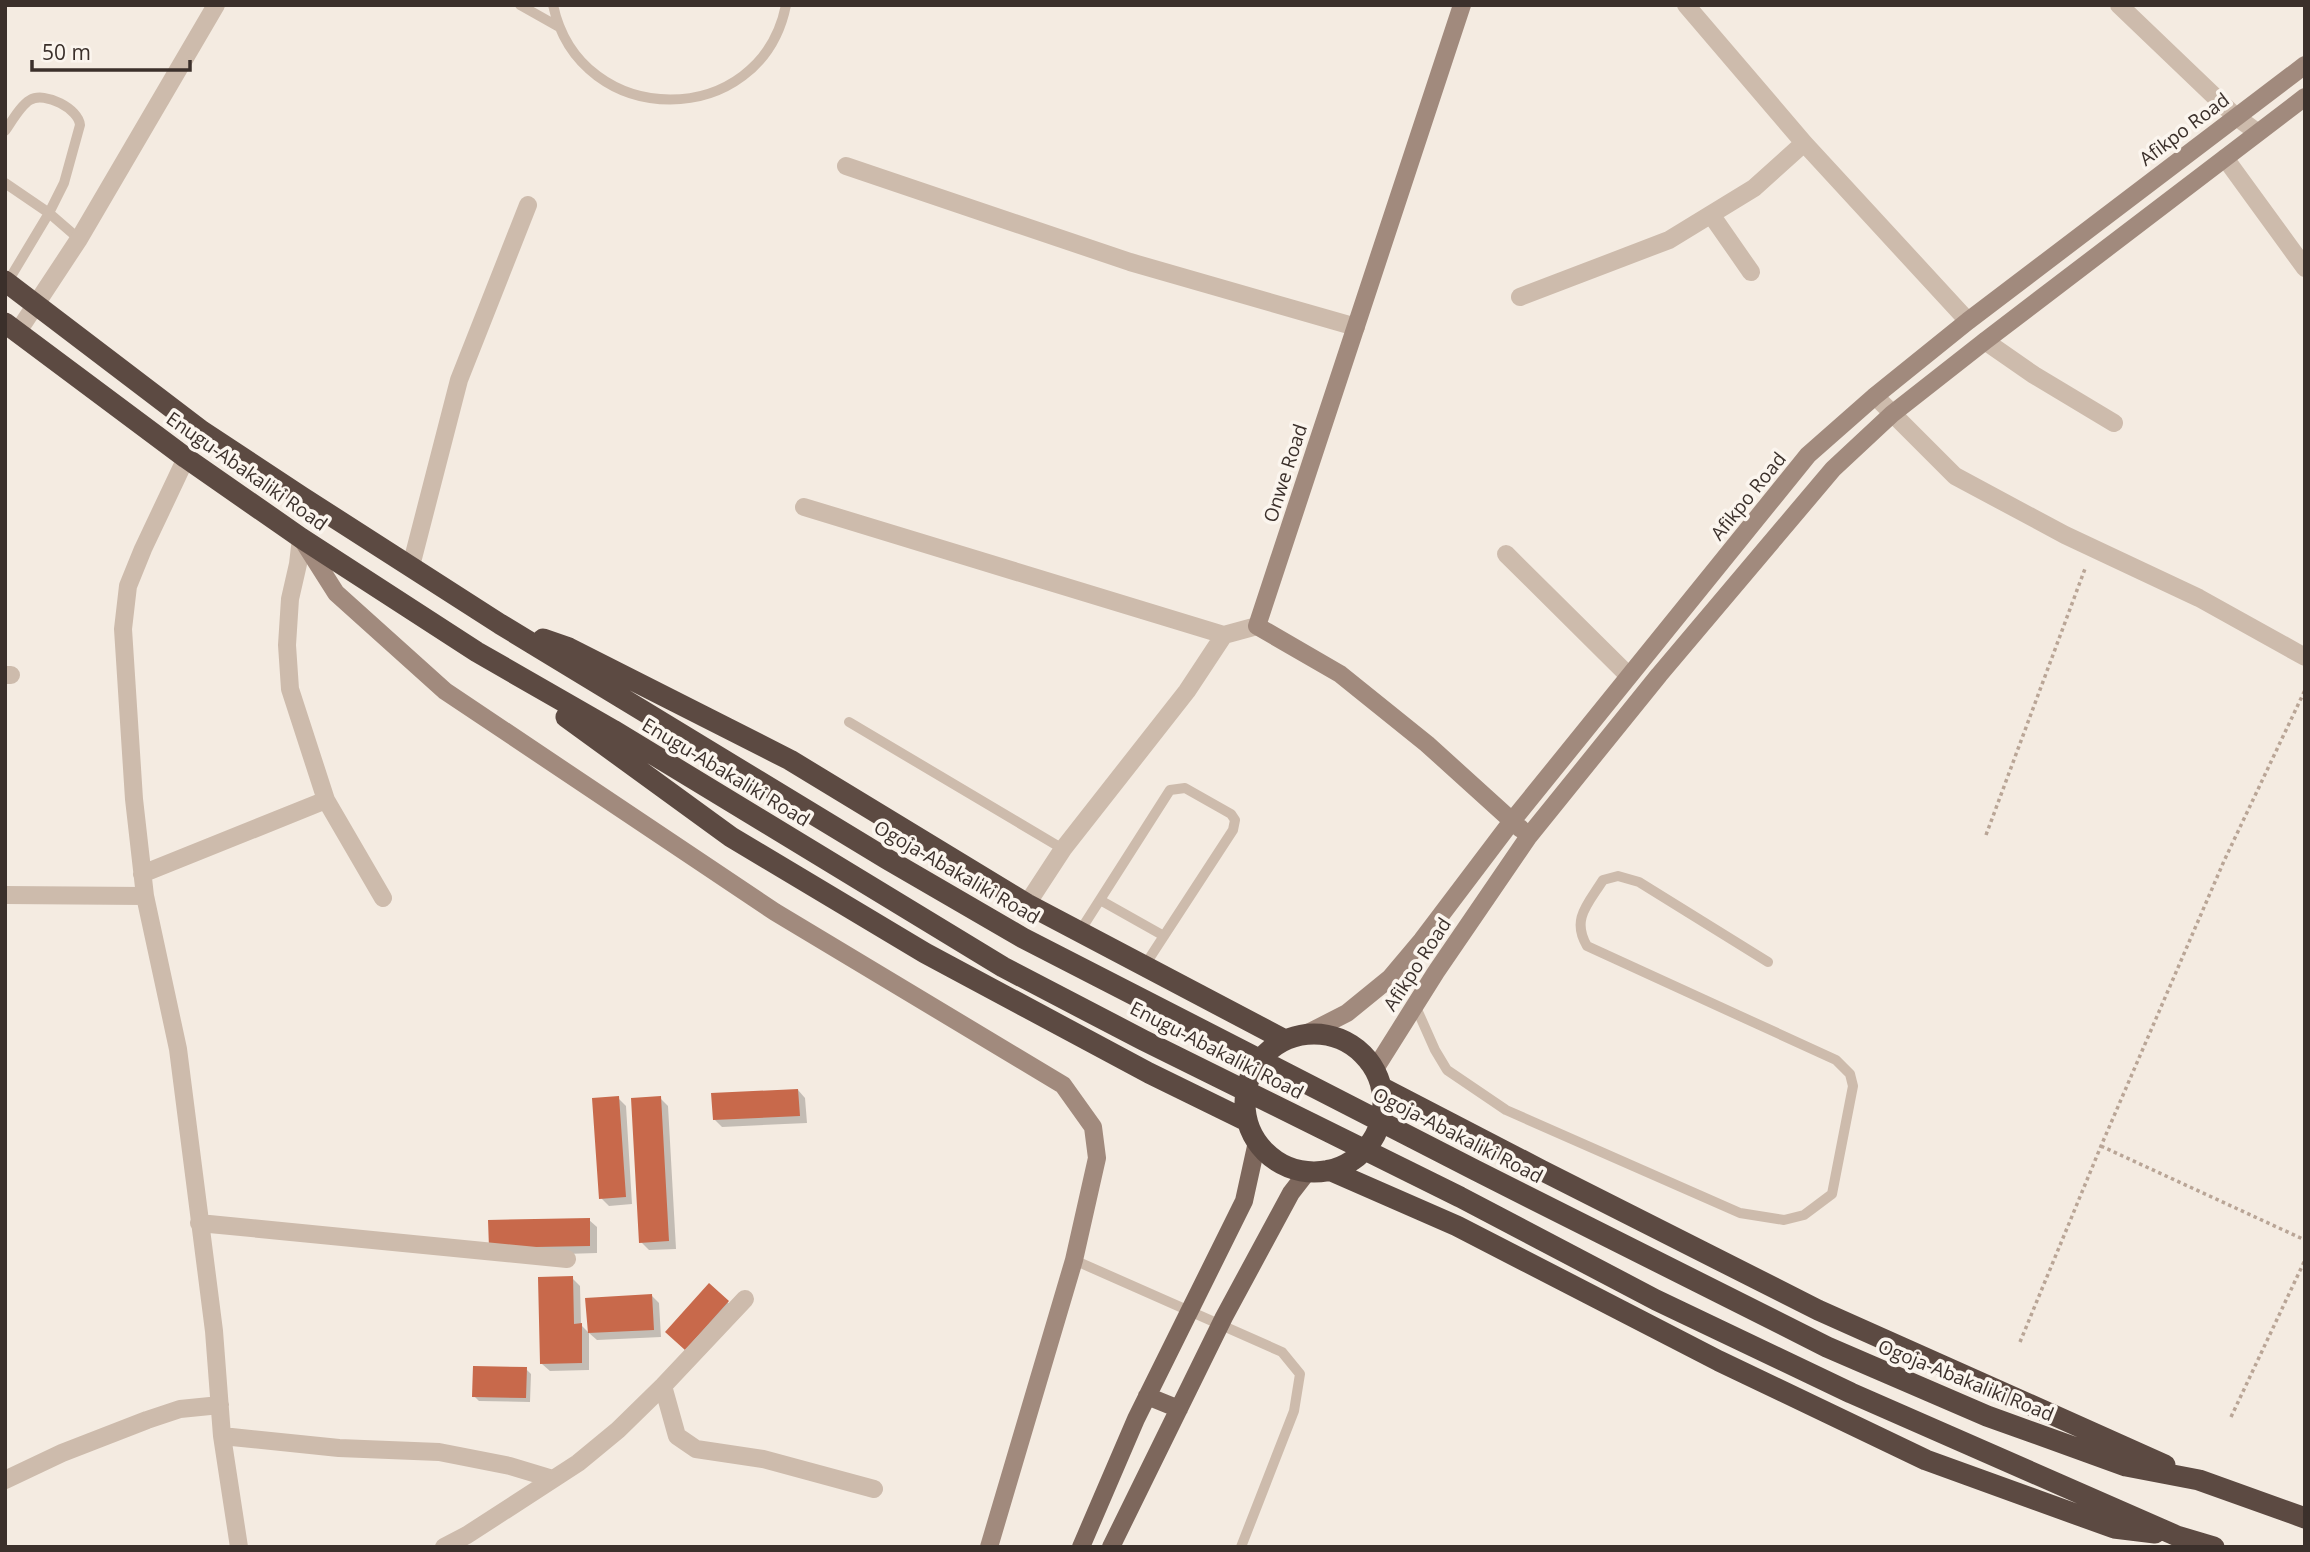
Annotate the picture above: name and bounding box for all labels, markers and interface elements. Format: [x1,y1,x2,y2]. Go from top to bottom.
scale bar [32,28,189,72]
text: 50 m [42,38,91,66]
street label: Afikpo Road [2134,87,2234,171]
street label: Enugu-Abakaliki Road [161,405,333,537]
street label: Onwe Road [1257,420,1313,526]
street label: Afikpo Road [1704,446,1792,546]
street label: Enugu-Abakaliki Road [637,712,815,832]
street label: Ogoja-Abakaliki Road [869,814,1045,930]
street label: Afikpo Road [1377,912,1457,1016]
street label: Enugu-Abakaliki Road [1126,995,1308,1105]
street label: Ogoja-Abakaliki Road [1369,1081,1547,1189]
street label: Ogoja-Abakaliki Road [1874,1333,2058,1427]

